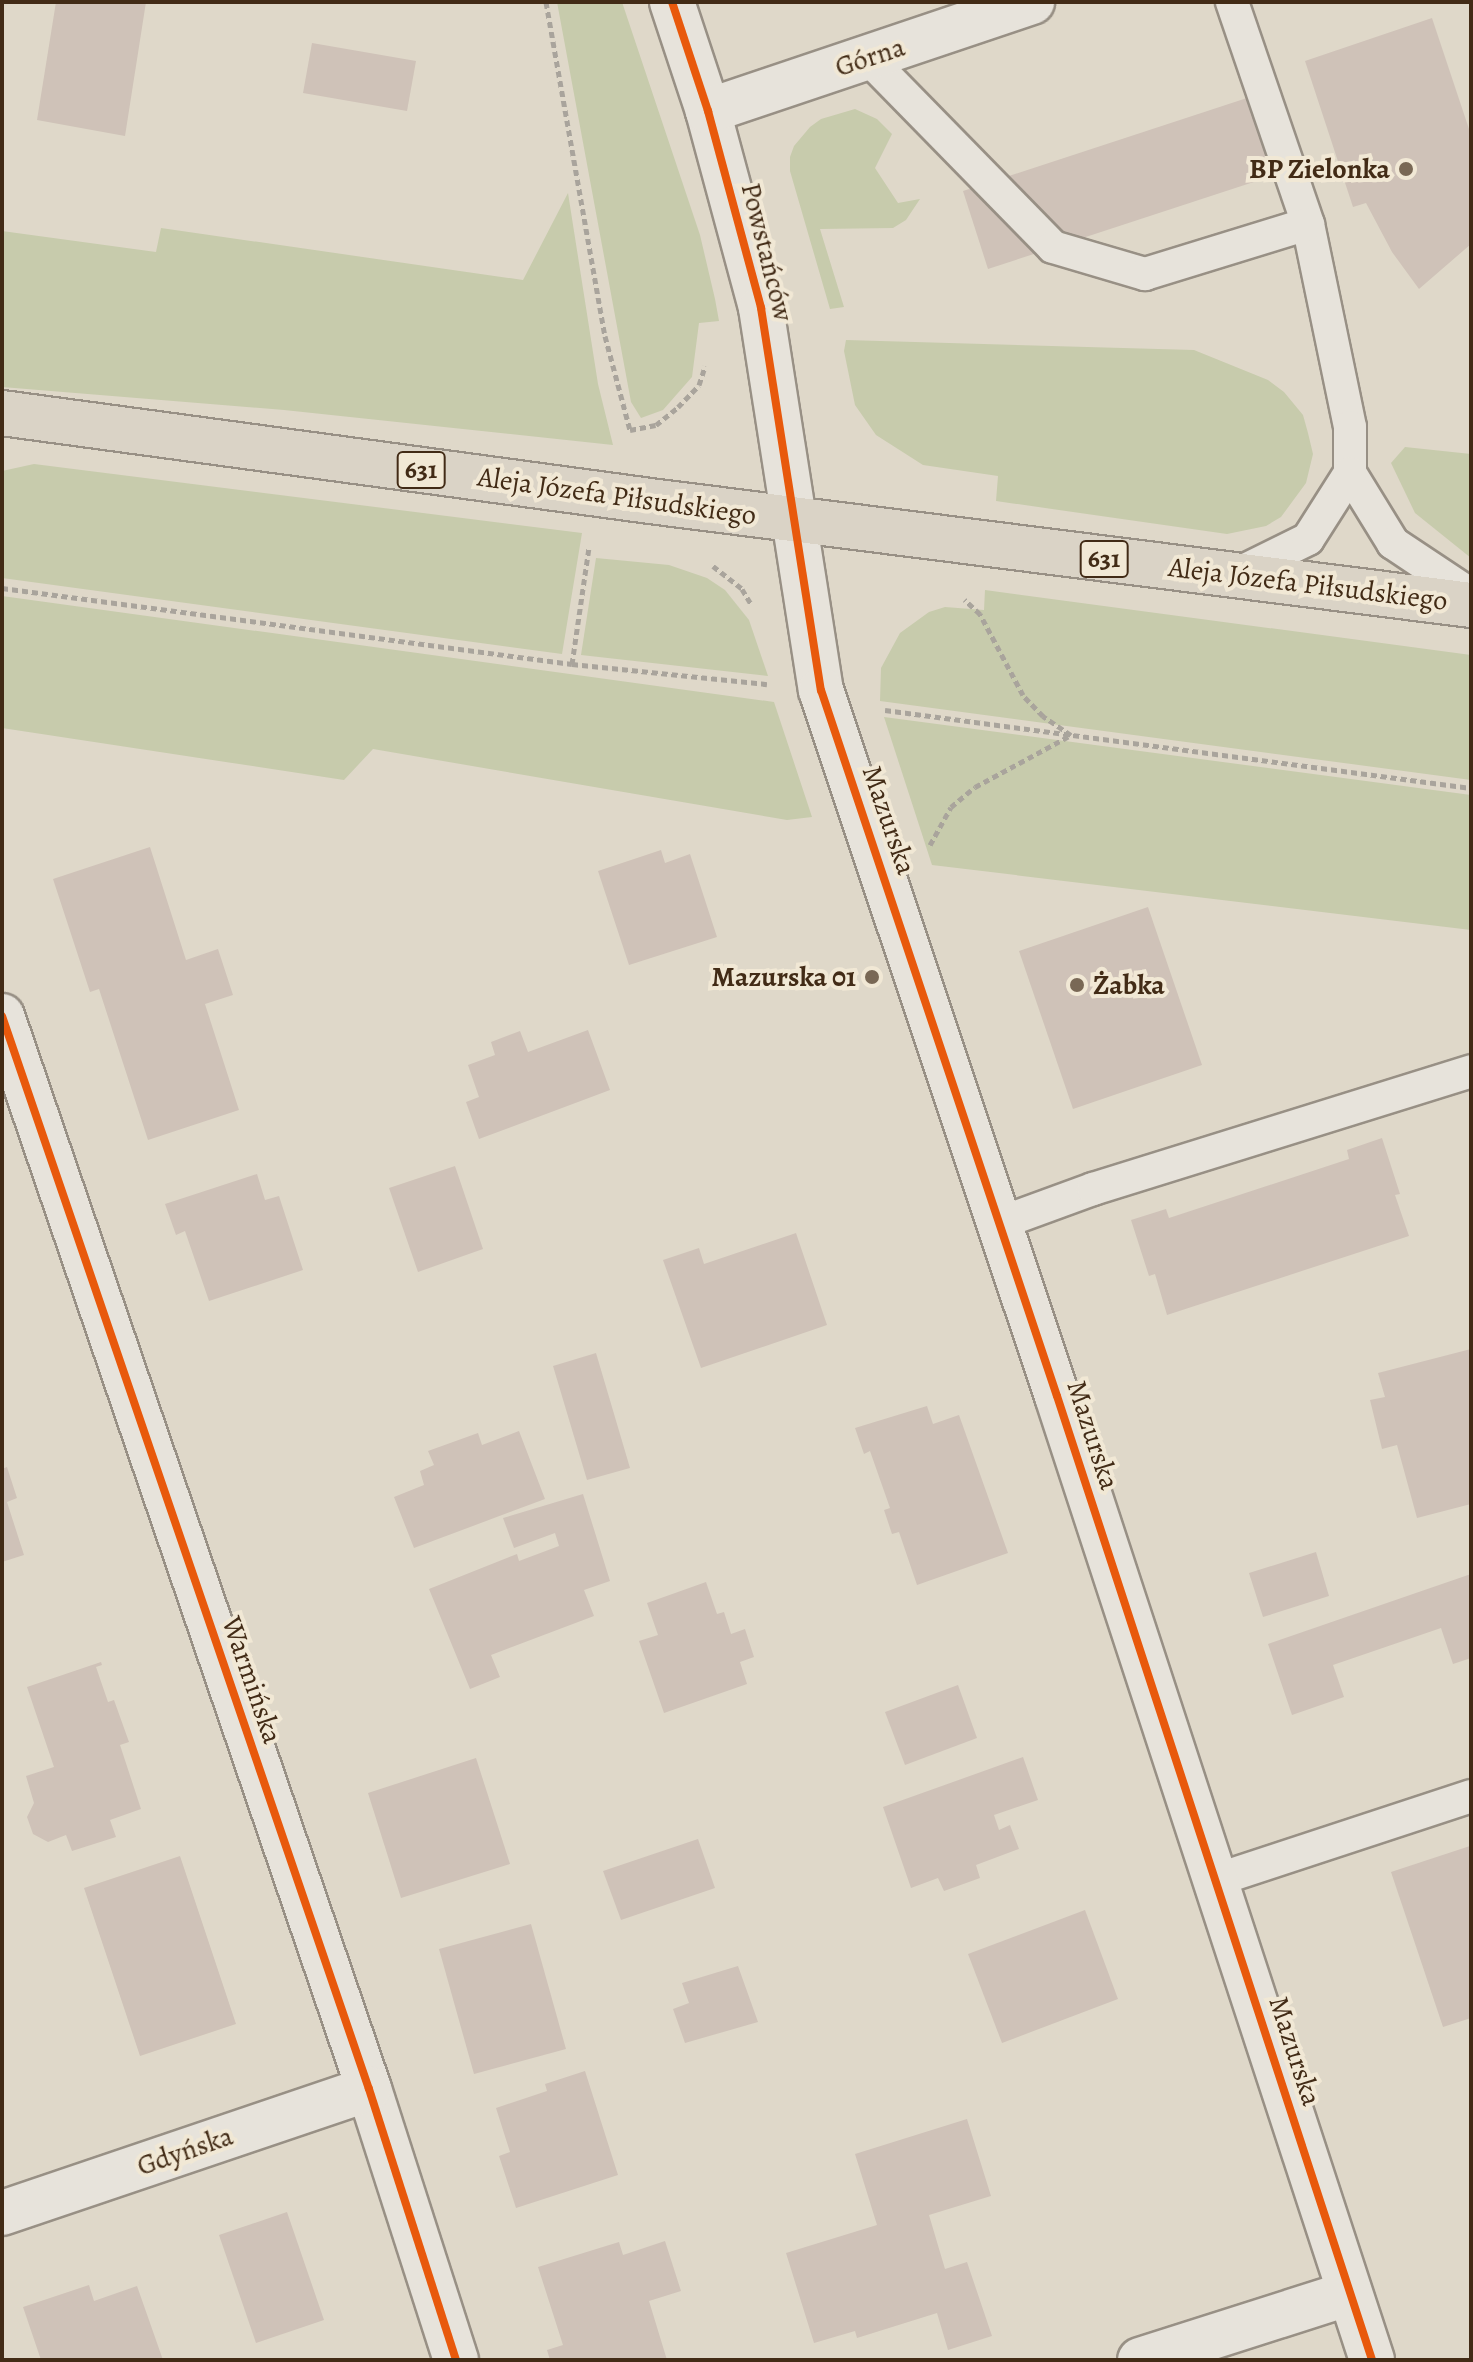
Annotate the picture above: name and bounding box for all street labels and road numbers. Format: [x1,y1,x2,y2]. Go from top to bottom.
street label: Górna [831,30,909,84]
street label: Powstańców [734,179,800,325]
road number: 631 [395,448,447,492]
street label: Aleja Józefa Piłsudskiego [475,460,759,532]
road number: 631 [1078,537,1130,581]
street label: Aleja Józefa Piłsudskiego [1166,550,1450,618]
street label: Mazurska [855,761,923,879]
street label: Mazurska [1060,1376,1126,1494]
street label: Warmińska [215,1612,289,1748]
street label: Mazurska [1262,1992,1328,2110]
street label: Gdyńska [133,2119,237,2183]

